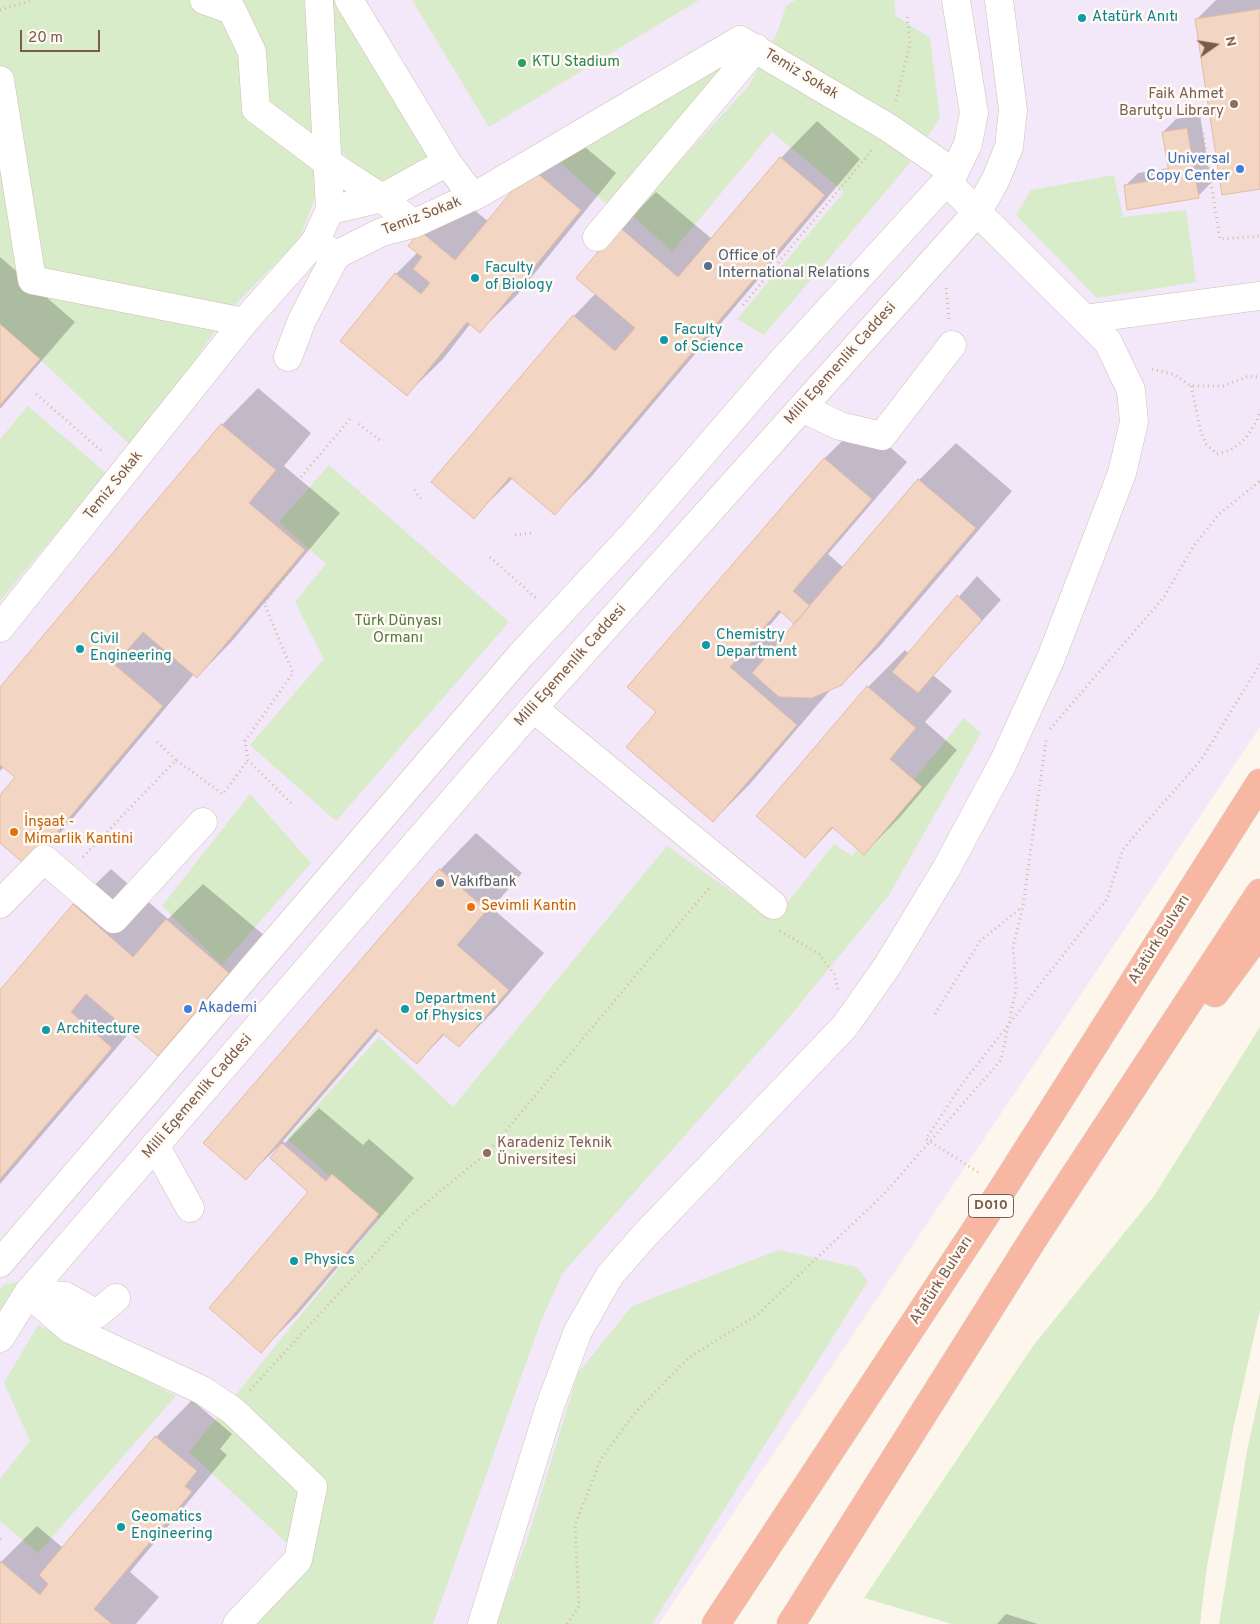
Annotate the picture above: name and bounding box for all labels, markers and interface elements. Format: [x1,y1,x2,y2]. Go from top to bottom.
place label: Atatürk Anıtı [1092,9,1178,27]
marker: Atatürk Anıtı [1076,12,1088,24]
scale bar [22,20,102,52]
north arrow [1190,20,1240,70]
text: 20 m [28,29,63,48]
text: N [1221,35,1240,48]
street label: Temiz Sokak [760,46,842,104]
place label: KTU Stadium [532,54,620,72]
marker: KTU Stadium [516,57,528,69]
place label: Faik Ahmet Barutçu Library [1119,86,1224,121]
marker: Faik Ahmet Barutçu Library [1228,98,1240,110]
place label: Universal Copy Center [1146,151,1230,186]
marker: Universal Copy Center [1234,163,1246,175]
street label: Temiz Sokak [380,194,464,240]
place label: Office of International Relations [718,248,870,283]
place label: Faculty of Biology [485,260,553,295]
marker: Office of International Relations [702,260,714,272]
marker: Faculty of Biology [469,272,481,284]
street label: Milli Egemenlik Caddesi [781,299,901,429]
place label: Faculty of Science [674,322,743,357]
marker: Faculty of Science [658,334,670,346]
street label: Temiz Sokak [81,448,147,524]
street label: Milli Egemenlik Caddesi [511,601,631,731]
park label: Türk Dünyası Ormanı [354,613,442,648]
place label: Chemistry Department [716,627,797,662]
place label: Civil Engineering [90,631,172,666]
marker: Chemistry Department [700,639,712,651]
marker: Civil Engineering [74,643,86,655]
place label: İnşaat - Mimarlik Kantini [24,814,133,849]
marker: İnşaat - Mimarlik Kantini [8,826,20,838]
place label: Vakıfbank [450,874,517,892]
marker: Vakıfbank [434,877,446,889]
street label: Atatürk Bulvarı [1125,892,1195,988]
place label: Sevimli Kantin [481,898,577,916]
marker: Sevimli Kantin [465,901,477,913]
place label: Department of Physics [415,991,496,1026]
place label: Akademi [198,1000,257,1018]
marker: Akademi [182,1003,194,1015]
marker: Department of Physics [399,1003,411,1015]
place label: Architecture [56,1021,140,1039]
marker: Architecture [40,1024,52,1036]
street label: Milli Egemenlik Caddesi [139,1031,257,1163]
place label: Karadeniz Teknik Üniversitesi [497,1135,612,1170]
marker: Karadeniz Teknik Üniversitesi [481,1147,493,1159]
road number: D010 [968,1194,1014,1218]
street label: Atatürk Bulvarı [907,1233,977,1329]
place label: Physics [304,1252,355,1270]
marker: Physics [288,1255,300,1267]
place label: Geomatics Engineering [131,1509,213,1544]
marker: Geomatics Engineering [115,1521,127,1533]

